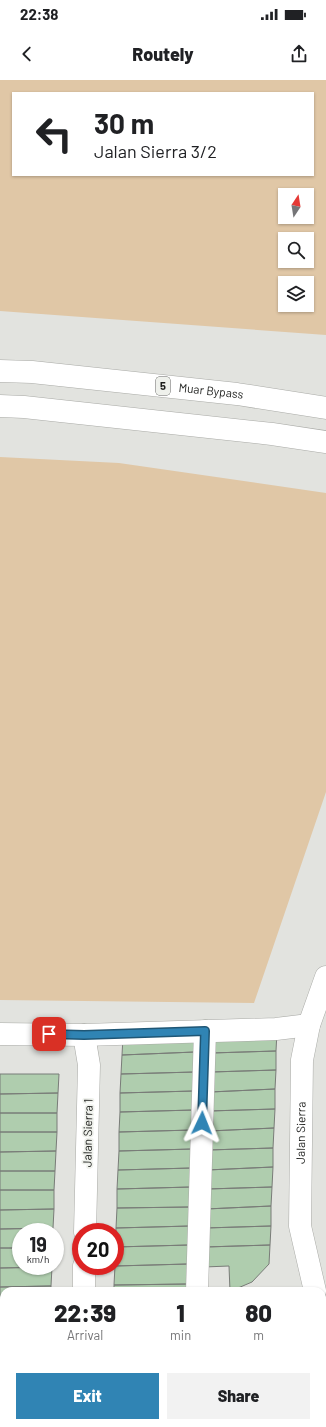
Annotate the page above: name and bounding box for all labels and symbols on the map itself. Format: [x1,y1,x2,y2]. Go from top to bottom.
north arrow [278,188,314,224]
road number: 5 [156,377,170,395]
street label: Muar Bypass [178,380,245,401]
pin [32,1017,66,1051]
street label: Jalan Sierra 1 [79,1098,95,1167]
position arrow [181,1102,223,1144]
street label: Jalan Sierra [293,1102,307,1164]
speed limit sign: 20 [72,1223,124,1275]

